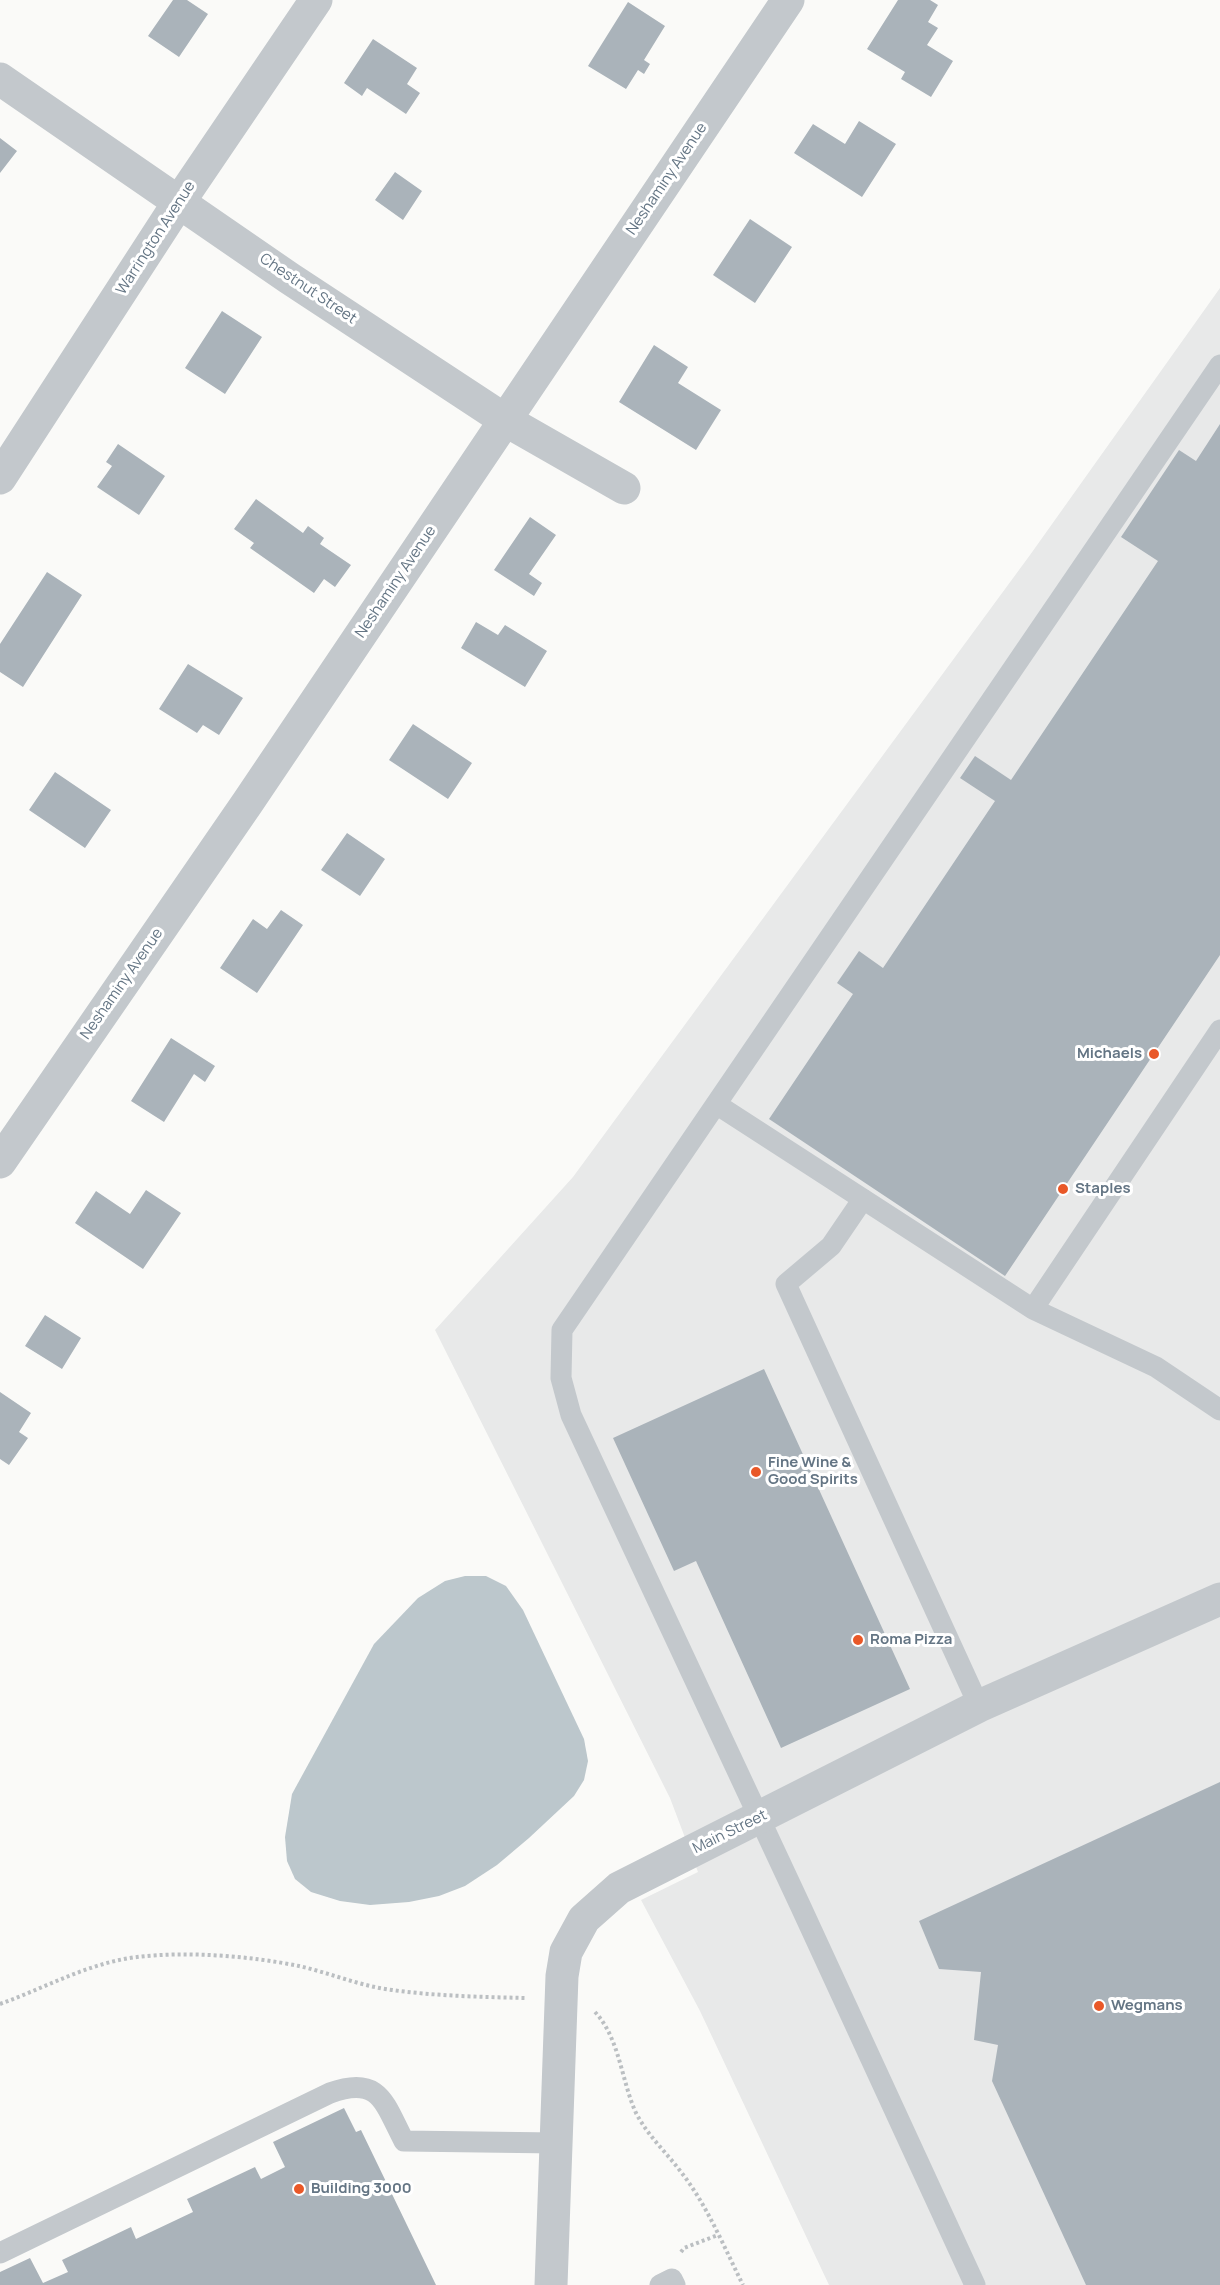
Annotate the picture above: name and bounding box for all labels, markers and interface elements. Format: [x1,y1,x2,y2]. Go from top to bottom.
street label: Neshaminy Avenue [623,120,711,238]
street label: Warrington Avenue [113,178,199,298]
street label: Chestnut Street [256,250,360,328]
street label: Neshaminy Avenue [352,523,440,641]
street label: Neshaminy Avenue [77,925,167,1043]
place label: Michaels [1077,1045,1142,1063]
marker: Michaels [1147,1047,1161,1061]
place label: Staples [1075,1180,1131,1198]
marker: Staples [1056,1182,1070,1196]
place label: Fine Wine & Good Spirits [768,1454,858,1489]
marker: Fine Wine & Good Spirits [749,1465,763,1479]
place label: Roma Pizza [870,1631,952,1649]
marker: Roma Pizza [851,1633,865,1647]
street label: Main Street [690,1806,770,1858]
place label: Wegmans [1111,1997,1183,2015]
marker: Wegmans [1092,1999,1106,2013]
place label: Building 3000 [311,2180,412,2198]
marker: Building 3000 [292,2182,306,2196]

